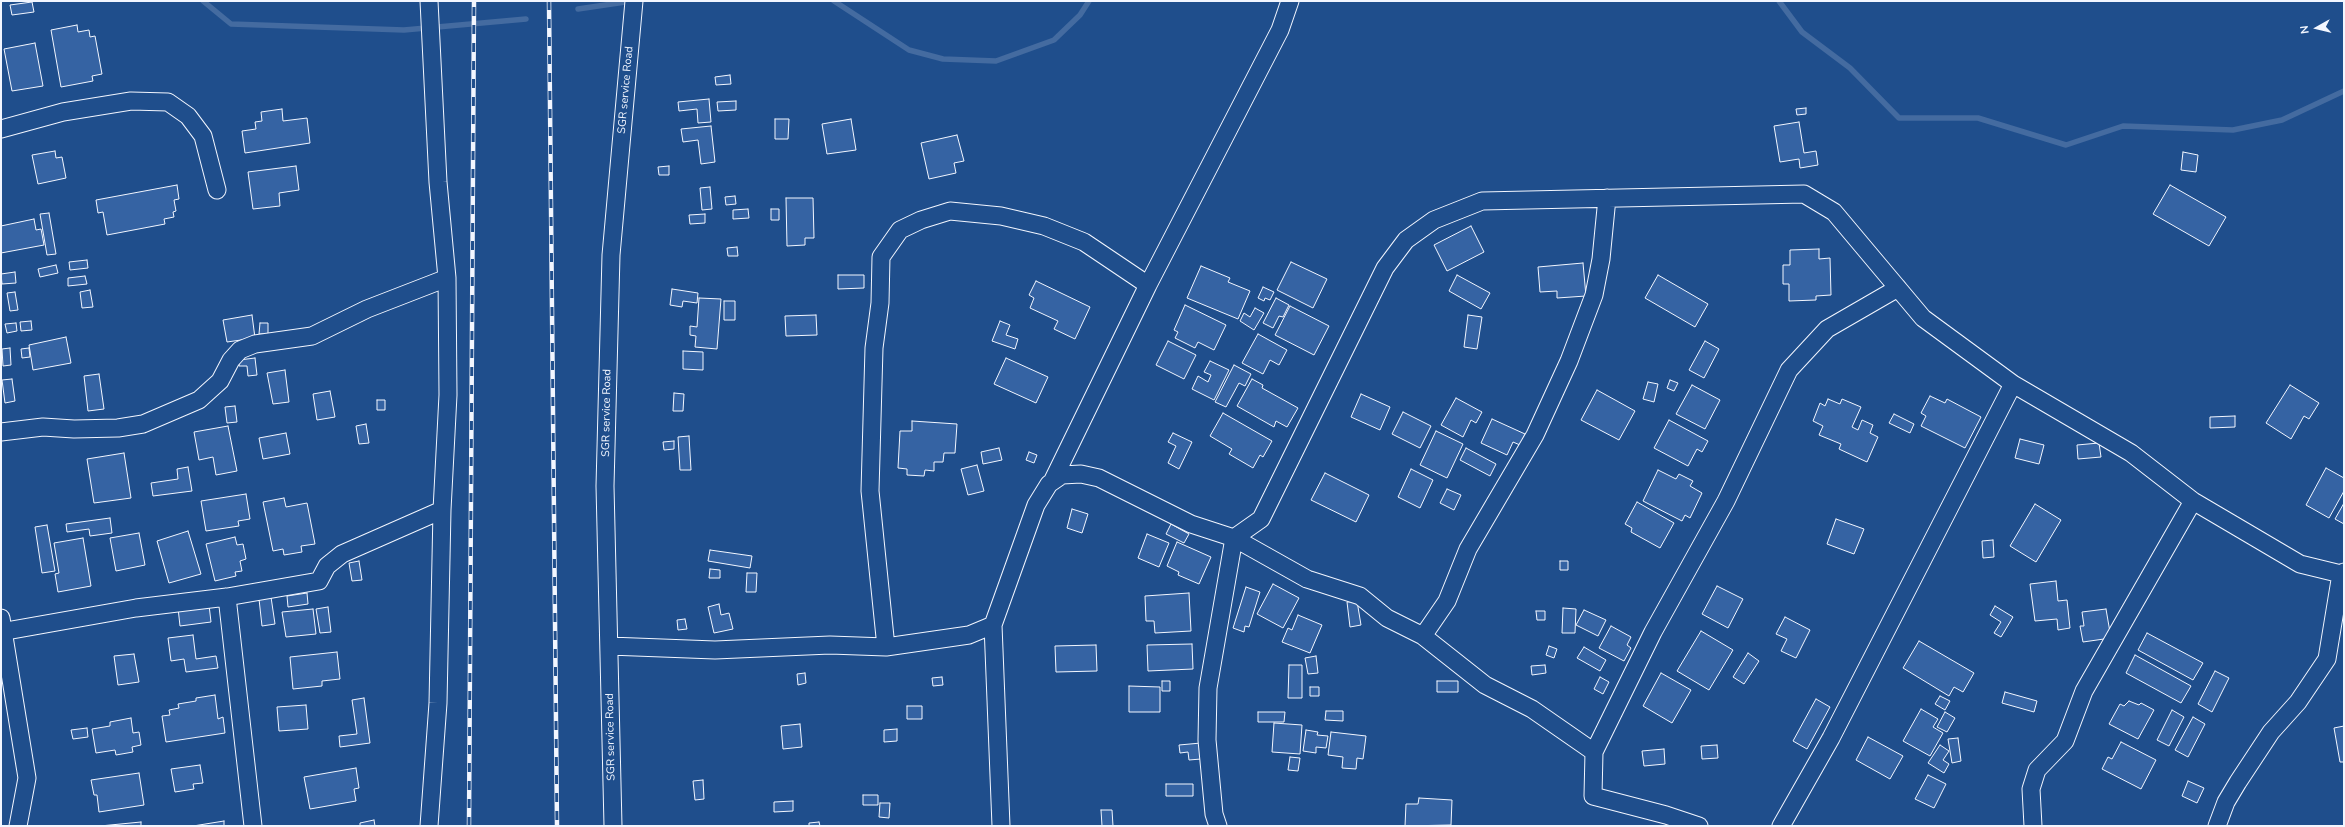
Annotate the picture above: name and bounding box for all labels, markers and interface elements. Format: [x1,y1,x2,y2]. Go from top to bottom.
north arrow [2297,8,2337,48]
text: N [2297,25,2313,35]
street label: SGR service Road [616,46,636,134]
street label: SGR service Road [600,369,614,457]
street label: SGR service Road [604,693,618,781]

